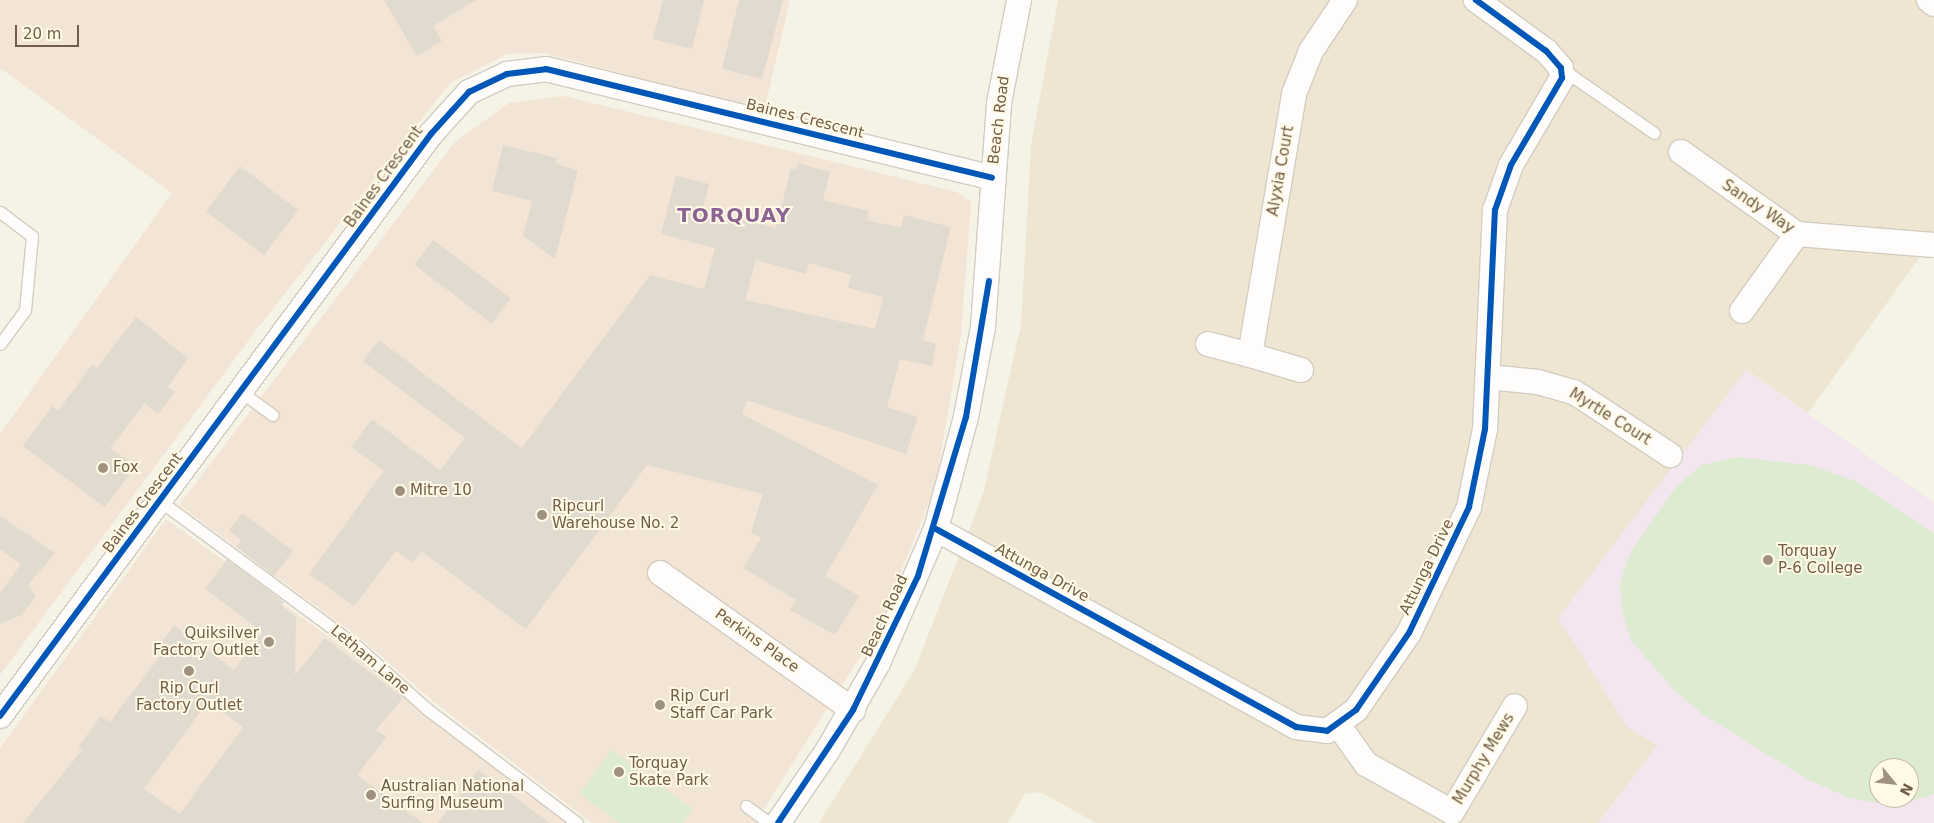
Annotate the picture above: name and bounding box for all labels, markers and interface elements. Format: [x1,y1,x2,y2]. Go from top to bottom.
scale bar [18,15,81,47]
text: 20 m [23,25,61,43]
street label: Beach Road [985,75,1013,165]
street label: Baines Crescent [744,96,866,142]
street label: Baines Crescent [341,123,427,231]
street label: Alyxia Court [1264,124,1298,218]
street label: Sandy Way [1718,176,1798,238]
district label: TORQUAY [676,203,792,227]
street label: Myrtle Court [1566,385,1654,449]
street label: Baines Crescent [99,449,187,557]
place label: Fox [113,459,139,477]
marker: Fox [97,462,109,474]
place label: Mitre 10 [410,482,472,500]
marker: Mitre 10 [394,485,406,497]
place label: Ripcurl Warehouse No. 2 [552,497,679,532]
marker: Ripcurl Warehouse No. 2 [536,509,548,521]
street label: Attunga Drive [1396,516,1458,618]
street label: Attunga Drive [992,540,1092,606]
place label: Torquay P-6 College [1778,542,1862,577]
marker: Torquay P-6 College [1762,554,1774,566]
street label: Beach Road [858,572,912,660]
street label: Perkins Place [711,605,803,677]
street label: Letham Lane [327,622,413,698]
place label: Quiksilver Factory Outlet [153,624,259,659]
marker: Quiksilver Factory Outlet [263,636,275,648]
marker: Rip Curl Factory Outlet [183,665,195,677]
place label: Rip Curl Factory Outlet [136,679,242,714]
place label: Rip Curl Staff Car Park [670,687,773,722]
marker: Rip Curl Staff Car Park [654,699,666,711]
street label: Murphy Mews [1450,710,1518,808]
place label: Torquay Skate Park [629,754,708,789]
north arrow [1869,758,1919,808]
marker: Torquay Skate Park [613,766,625,778]
place label: Australian National Surfing Museum [381,777,524,812]
text: N [1897,781,1916,799]
marker: Australian National Surfing Museum [365,789,377,801]

